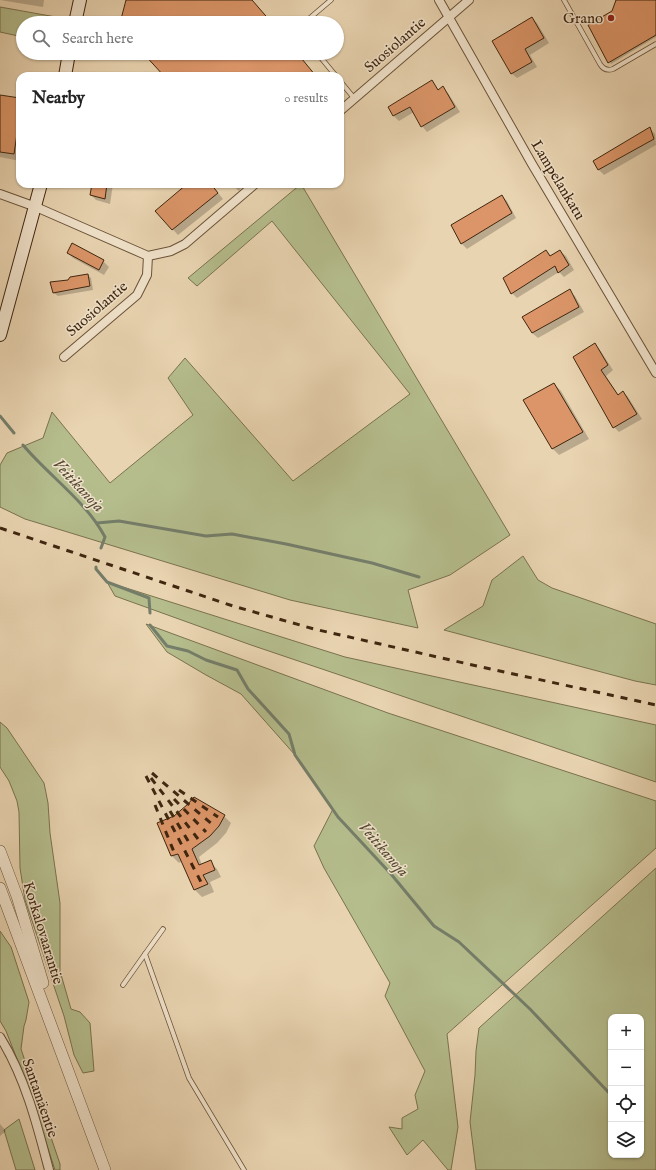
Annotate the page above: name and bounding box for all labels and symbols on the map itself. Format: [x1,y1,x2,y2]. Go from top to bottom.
place label: Grano [563,9,603,28]
street label: Suosiolantie [360,13,430,77]
marker: Grano [606,13,616,23]
street label: Lampelankatu [527,137,589,224]
street label: Suosiolantie [62,277,132,341]
water label: Veitikanoja [48,455,108,517]
water label: Veitikanoja [354,818,412,882]
street label: Korkalovaarantie [18,879,68,987]
street label: Santamäentie [18,1056,62,1140]

